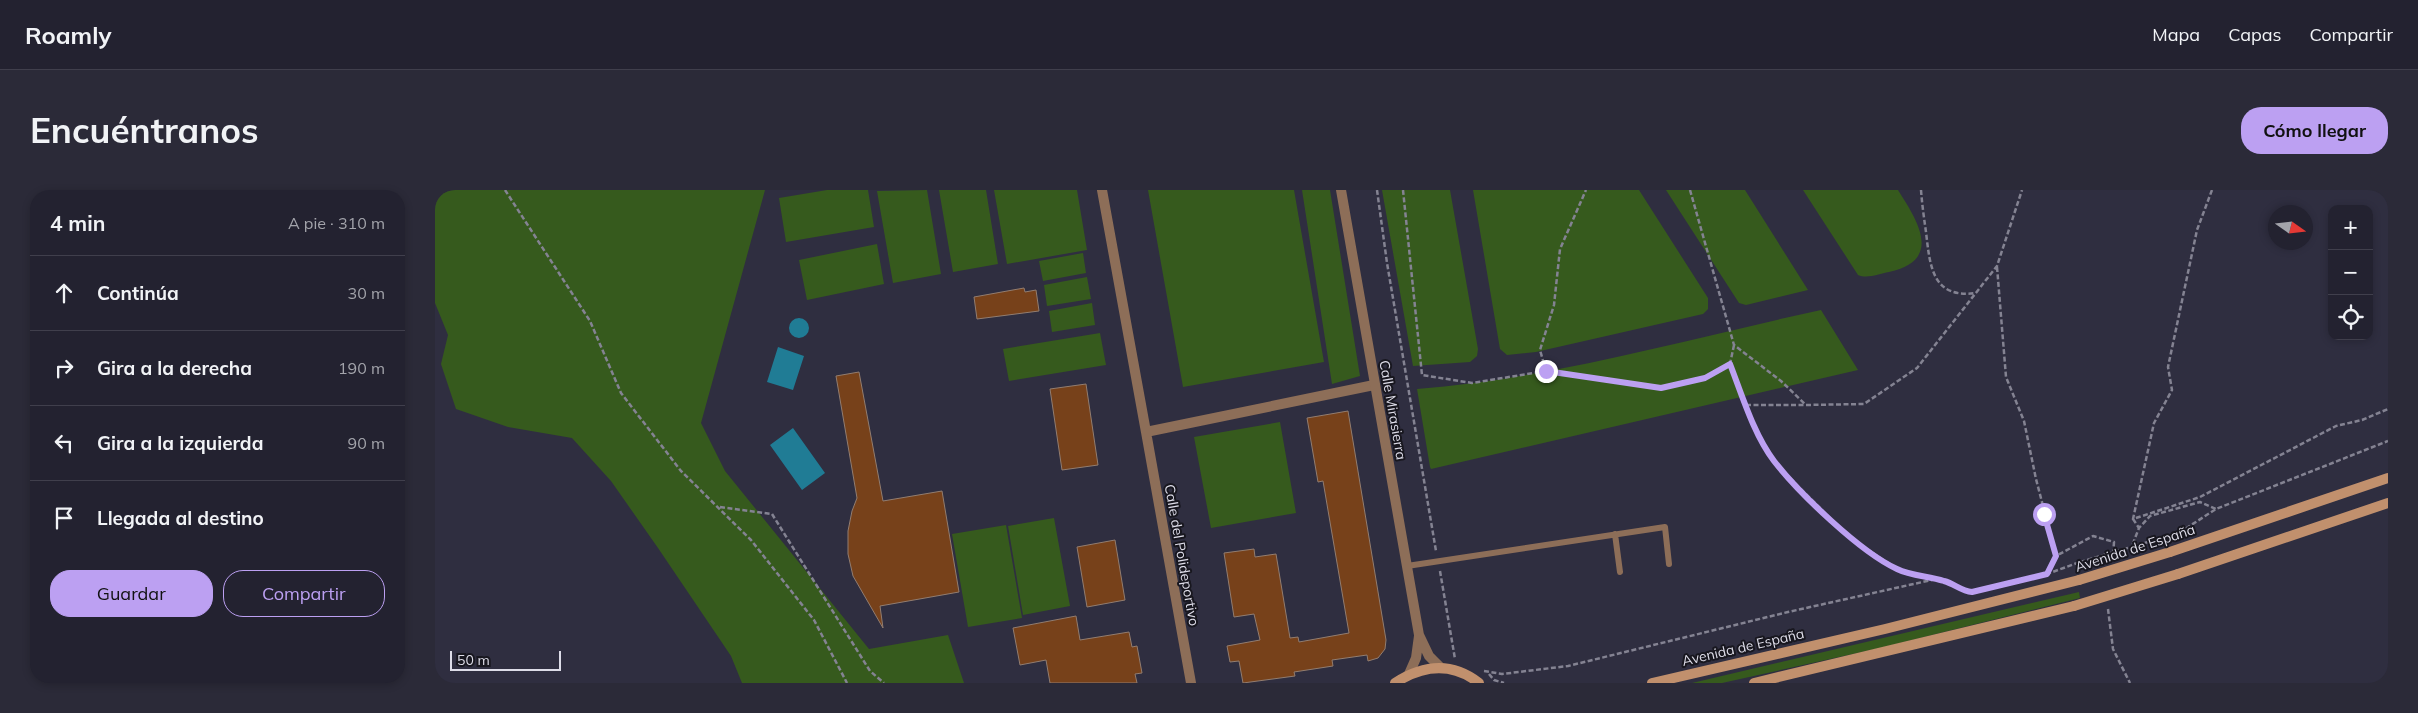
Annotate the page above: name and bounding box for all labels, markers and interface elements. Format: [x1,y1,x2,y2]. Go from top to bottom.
text: Roamly [25,20,112,50]
text: Mapa [2152,23,2200,46]
text: Capas [2228,23,2282,46]
text: Compartir [2310,23,2393,46]
button: Cómo llegar [2241,107,2388,154]
text: Encuéntranos [30,108,259,152]
north arrow [2268,205,2313,250]
map controls [2328,205,2373,340]
button: + [2328,205,2373,250]
text: 4 min [50,210,105,236]
text: A pie · 310 m [288,213,385,233]
button: − [2328,250,2373,295]
icon: ahead [50,279,78,307]
text: Continúa [97,281,179,305]
text: 30 m [348,283,385,303]
button: locate [2328,295,2373,340]
icon: right [50,354,78,382]
text: Gira a la derecha [97,356,252,380]
text: 190 m [338,358,385,378]
street label: Calle Mirasierra [1375,359,1411,461]
route end [1535,360,1558,383]
icon: left [50,429,78,457]
text: Gira a la izquierda [97,431,263,455]
text: 90 m [348,433,385,453]
street label: Calle del Polideportivo [1161,483,1203,627]
route start [2033,503,2056,526]
icon: arrive [50,504,78,532]
text: Llegada al destino [97,506,264,530]
street label: Avenida de España [2073,520,2197,576]
button: Guardar [50,570,213,617]
button: Compartir [223,570,385,617]
street label: Avenida de España [1680,624,1806,670]
scale bar [450,648,561,671]
text: 50 m [457,651,490,669]

